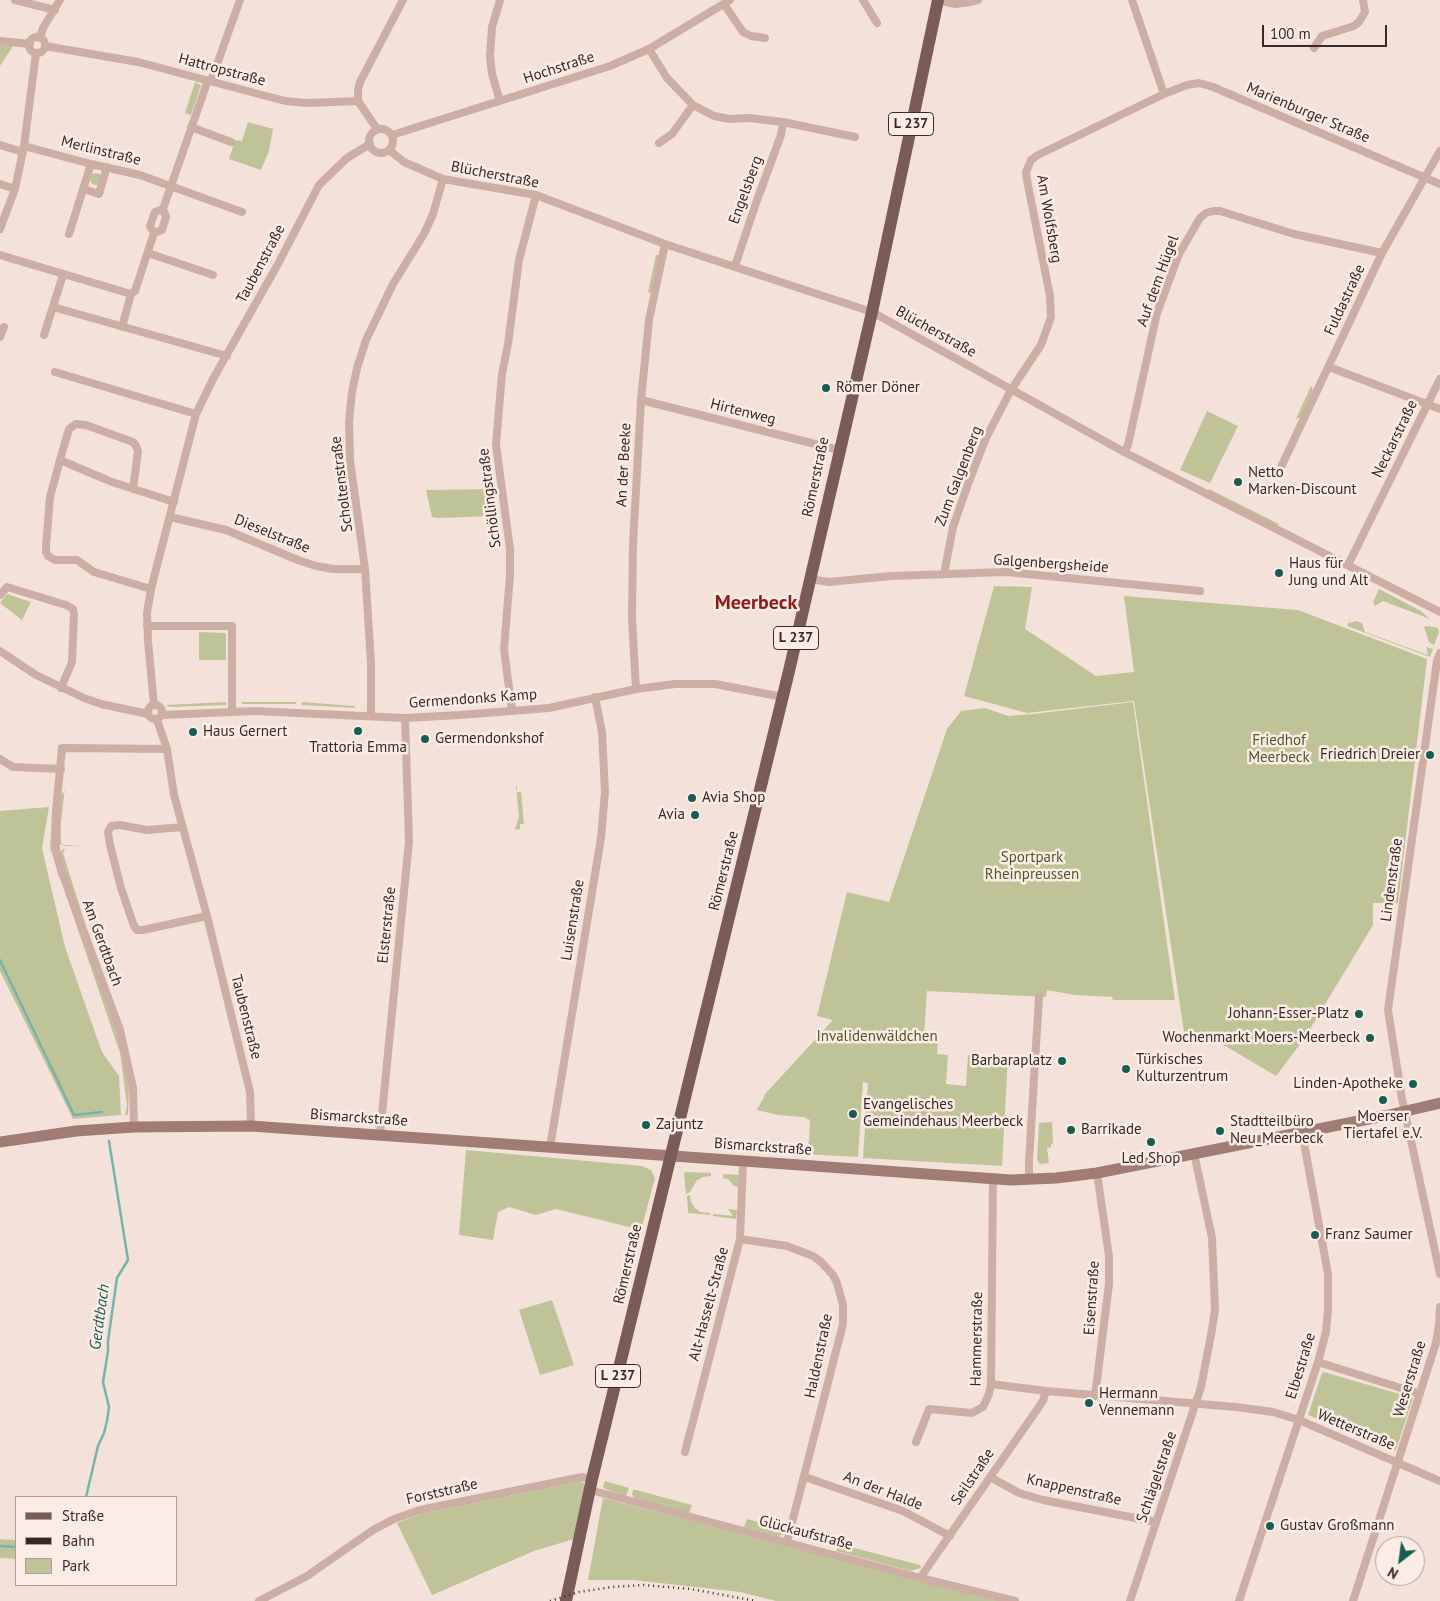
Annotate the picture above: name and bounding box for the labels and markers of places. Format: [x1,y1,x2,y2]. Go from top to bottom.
place label: Römer Döner [836,379,920,397]
marker: Römer Döner [820,382,832,394]
place label: Netto Marken-Discount [1248,464,1357,499]
marker: Netto Marken-Discount [1232,476,1244,488]
place label: Haus für Jung und Alt [1289,555,1368,590]
marker: Haus für Jung und Alt [1273,567,1285,579]
place label: Haus Gernert [203,723,287,741]
marker: Trattoria Emma [352,725,364,737]
marker: Haus Gernert [187,726,199,738]
place label: Germendonkshof [435,730,544,748]
marker: Germendonkshof [419,733,431,745]
place label: Trattoria Emma [309,739,407,757]
place label: Friedrich Dreier [1320,746,1420,764]
marker: Friedrich Dreier [1424,749,1436,761]
place label: Avia Shop [702,789,765,807]
marker: Avia Shop [686,792,698,804]
place label: Avia [658,806,685,824]
marker: Avia [689,809,701,821]
place label: Johann-Esser-Platz [1228,1005,1349,1023]
marker: Johann-Esser-Platz [1353,1008,1365,1020]
place label: Wochenmarkt Moers-Meerbeck [1162,1029,1360,1047]
marker: Wochenmarkt Moers-Meerbeck [1364,1032,1376,1044]
place label: Türkisches Kulturzentrum [1136,1051,1228,1086]
place label: Barbaraplatz [971,1052,1052,1070]
marker: Barbaraplatz [1056,1055,1068,1067]
marker: Türkisches Kulturzentrum [1120,1063,1132,1075]
place label: Linden-Apotheke [1293,1075,1403,1093]
marker: Linden-Apotheke [1407,1078,1419,1090]
marker: Moerser Tiertafel e.V. [1377,1094,1389,1106]
place label: Evangelisches Gemeindehaus Meerbeck [863,1096,1023,1131]
marker: Evangelisches Gemeindehaus Meerbeck [847,1108,859,1120]
place label: Moerser Tiertafel e.V. [1344,1108,1422,1143]
place label: Stadtteilbüro Neu_Meerbeck [1230,1113,1323,1148]
place label: Zajuntz [656,1116,703,1134]
marker: Zajuntz [640,1119,652,1131]
place label: Barrikade [1081,1121,1142,1139]
marker: Barrikade [1065,1124,1077,1136]
marker: Stadtteilbüro Neu_Meerbeck [1214,1125,1226,1137]
marker: Led Shop [1145,1136,1157,1148]
place label: Led Shop [1122,1150,1180,1168]
place label: Franz Saumer [1325,1226,1413,1244]
marker: Franz Saumer [1309,1229,1321,1241]
place label: Hermann Vennemann [1099,1385,1174,1420]
marker: Hermann Vennemann [1083,1397,1095,1409]
place label: Gustav Großmann [1280,1517,1395,1535]
marker: Gustav Großmann [1264,1520,1276,1532]

